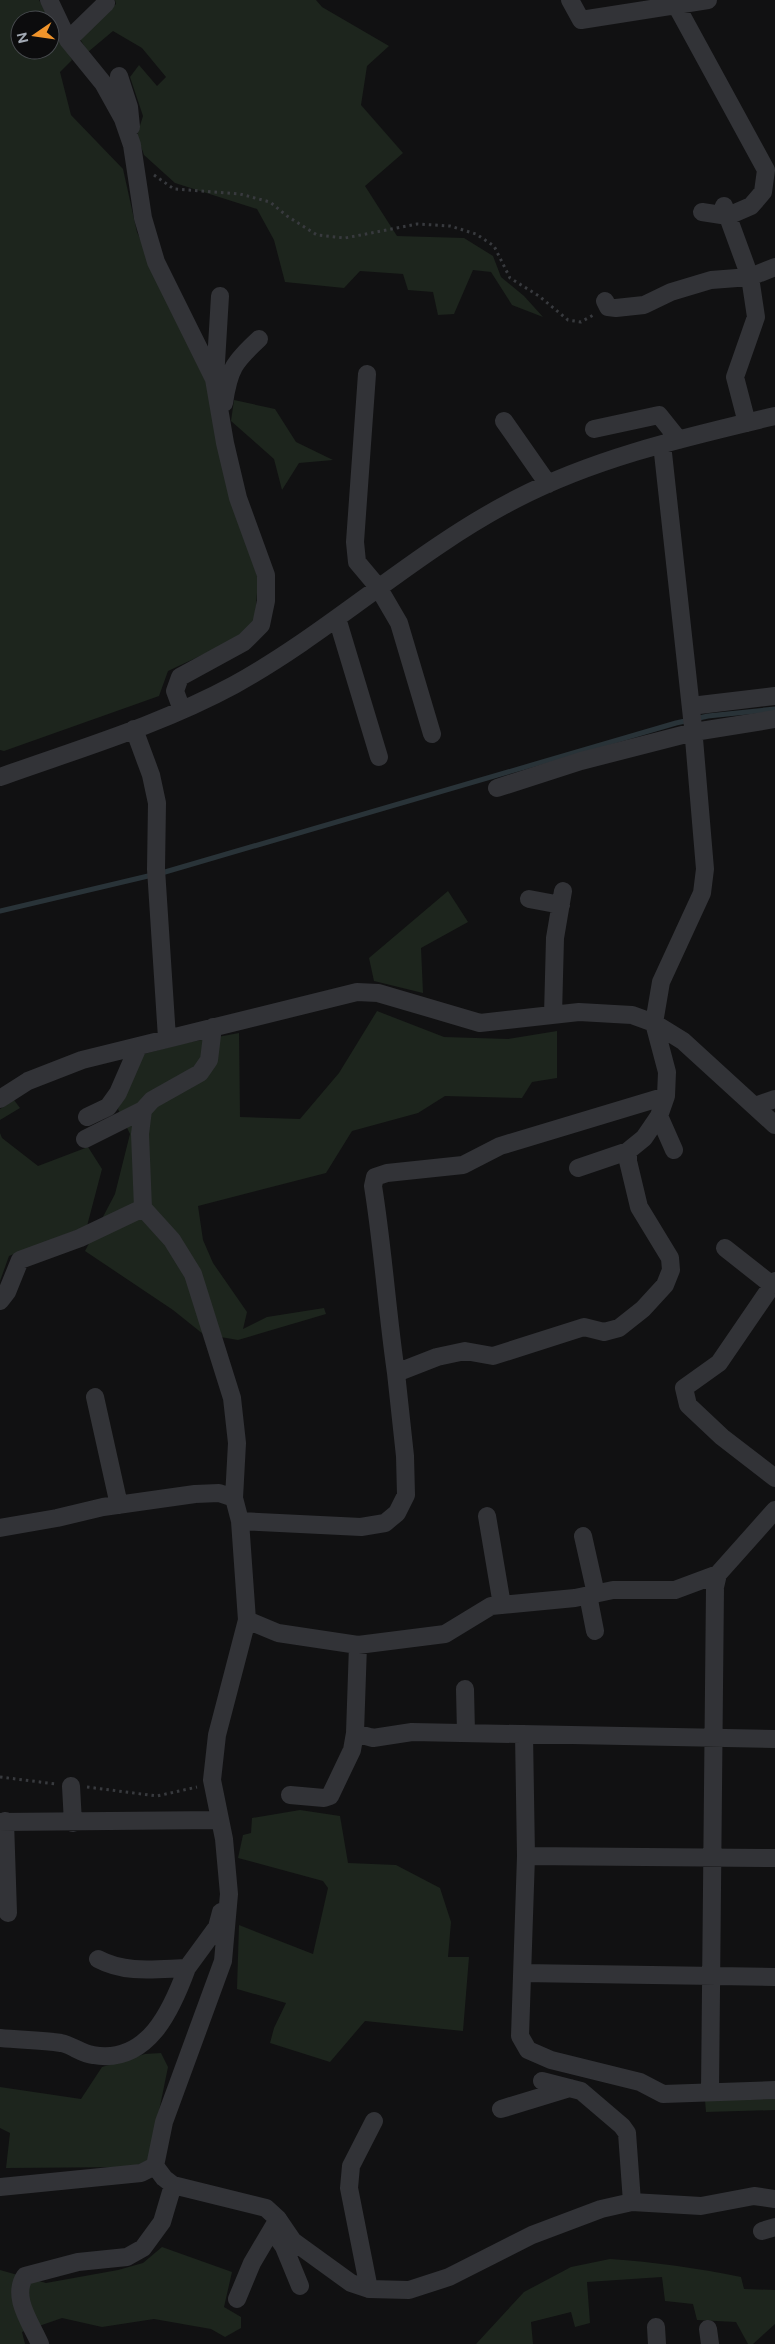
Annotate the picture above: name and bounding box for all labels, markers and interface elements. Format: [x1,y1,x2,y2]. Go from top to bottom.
north arrow [10,10,60,60]
text: N [13,31,32,45]

